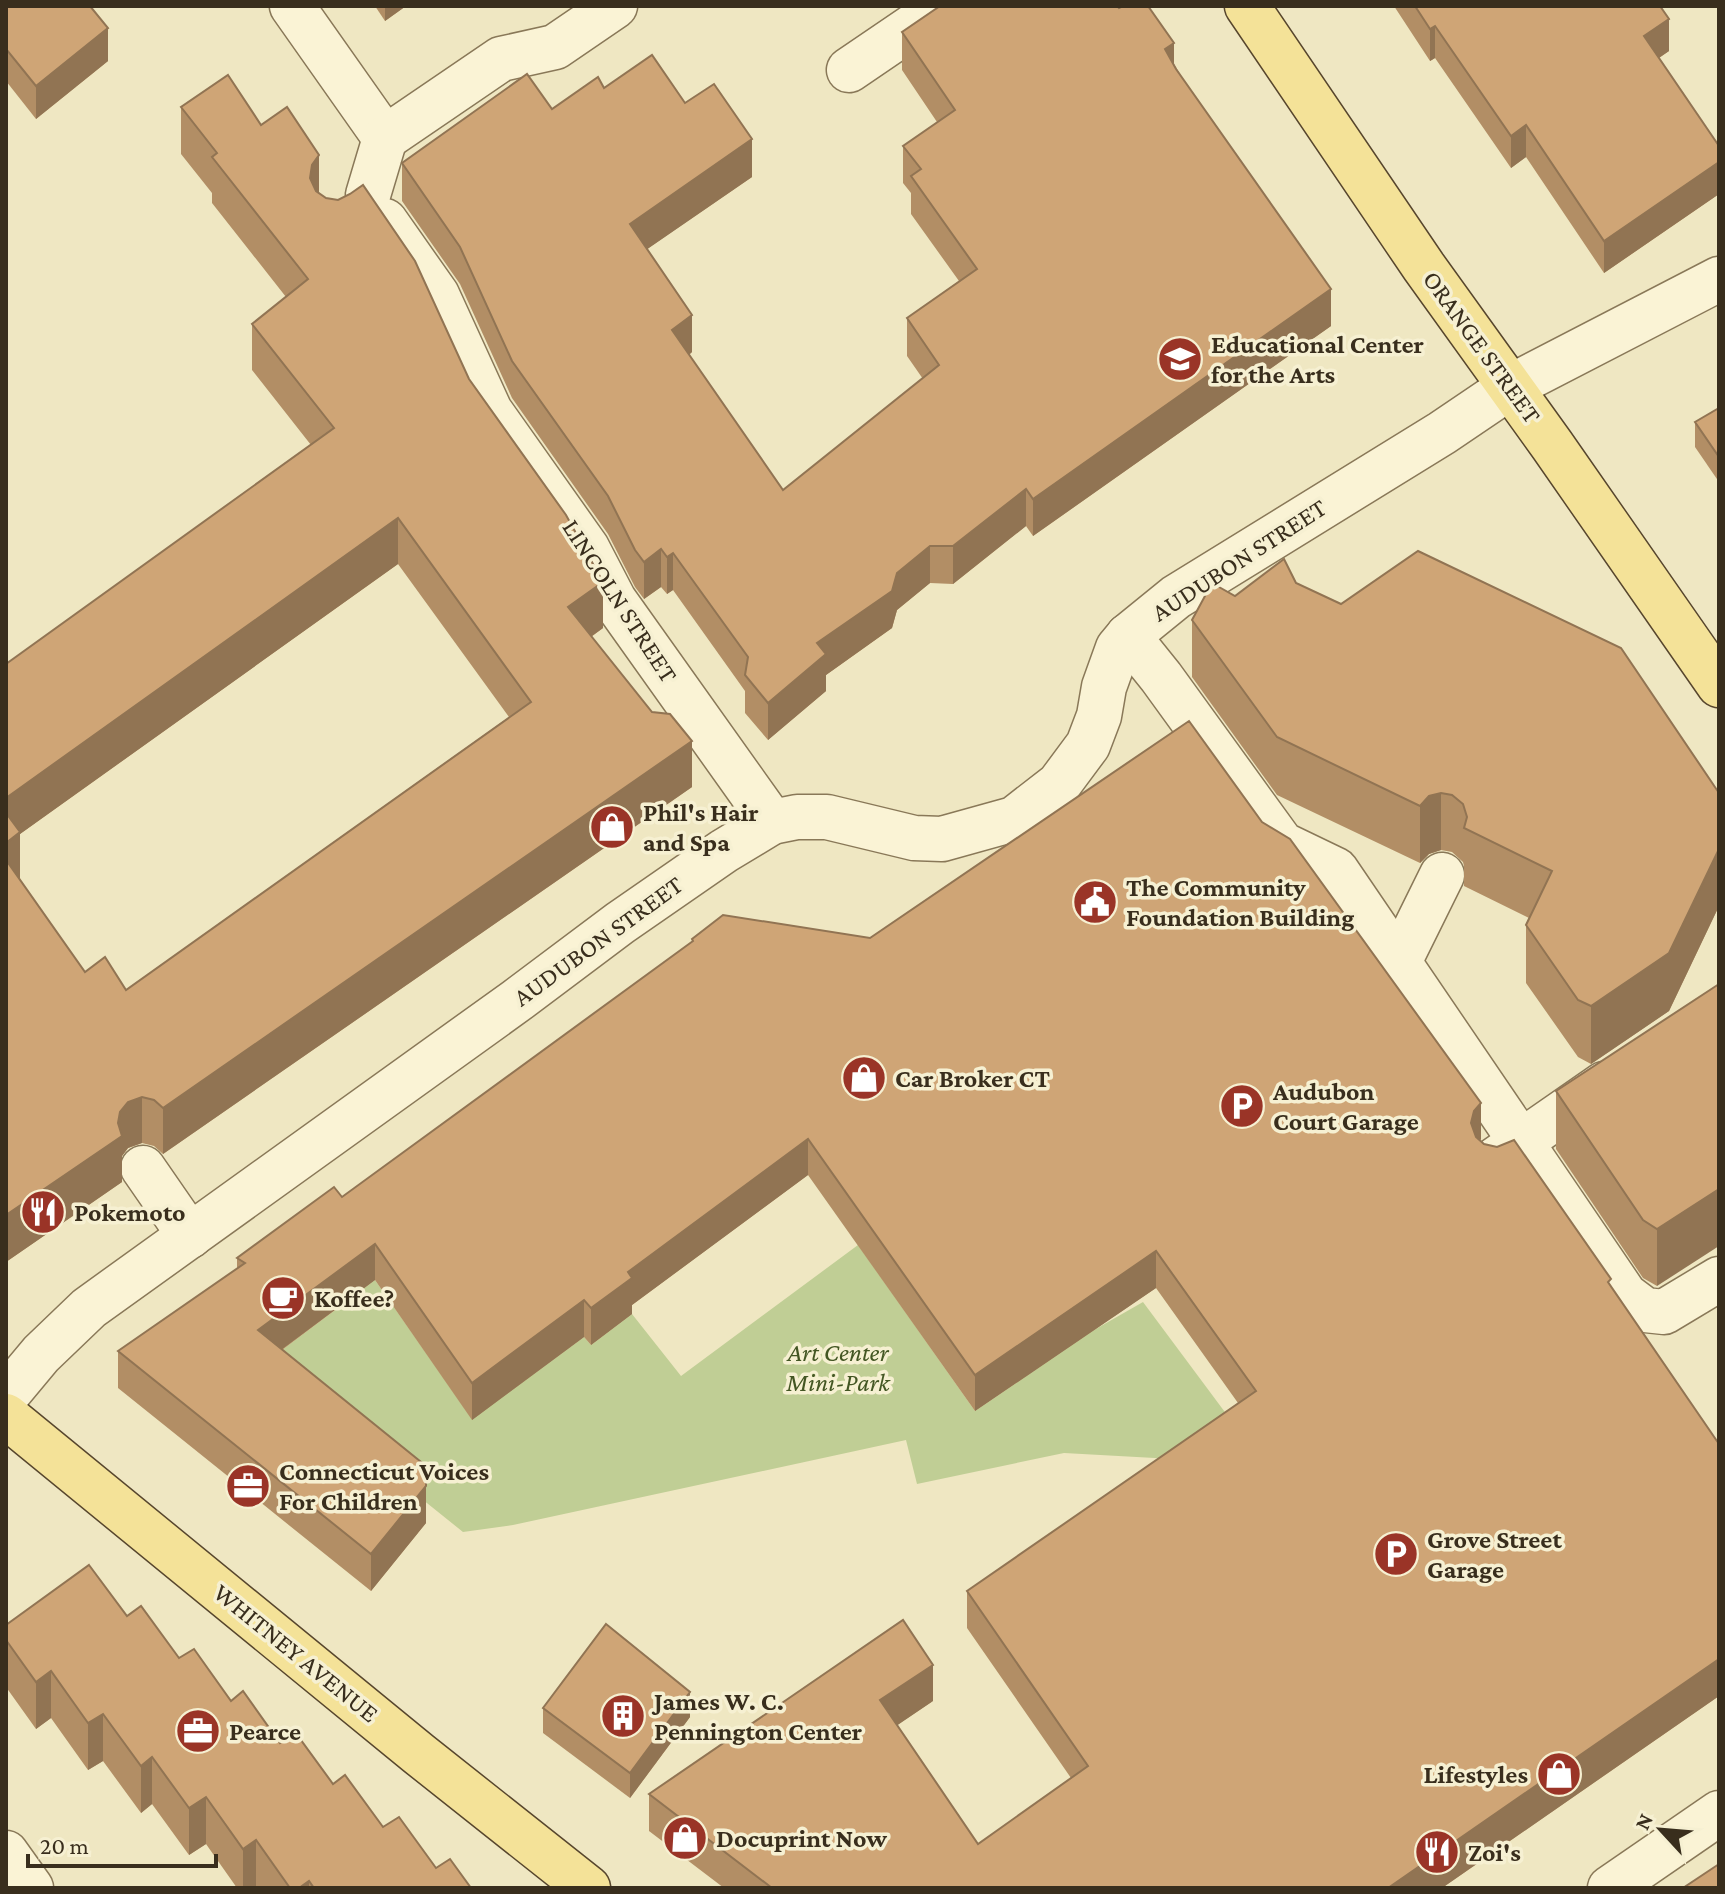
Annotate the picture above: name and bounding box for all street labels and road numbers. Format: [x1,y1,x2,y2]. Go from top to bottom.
street label: ORANGE STREET [1417,265,1547,429]
street label: AUDUBON STREET [1146,493,1332,627]
street label: LINCOLN STREET [557,514,683,688]
street label: AUDUBON STREET [508,870,688,1012]
street label: WHITNEY AVENUE [208,1578,384,1728]

